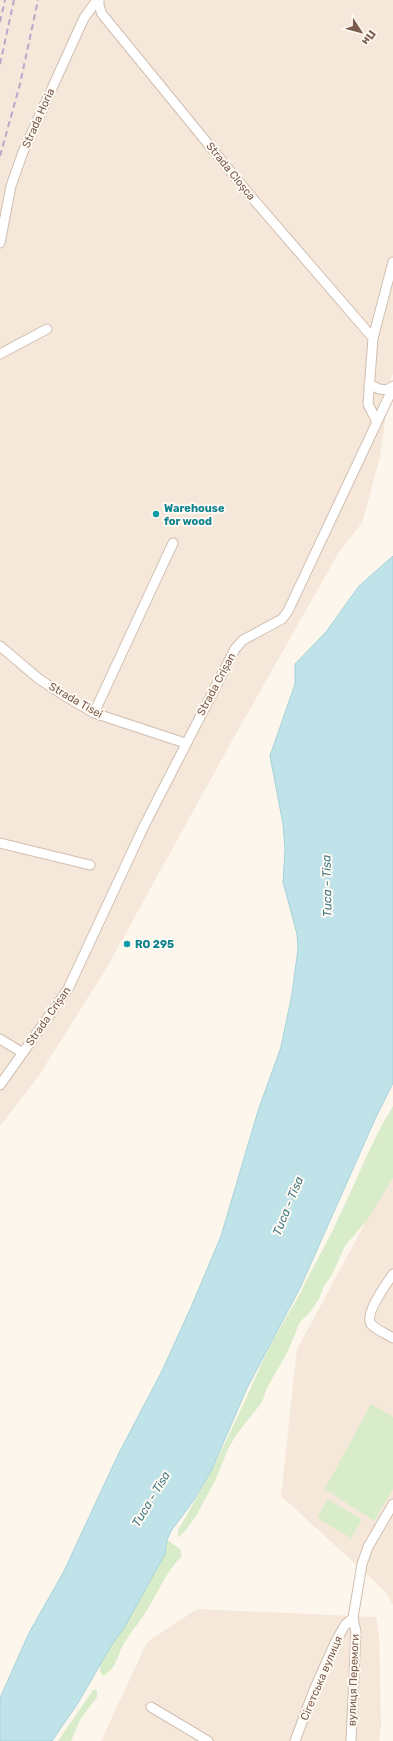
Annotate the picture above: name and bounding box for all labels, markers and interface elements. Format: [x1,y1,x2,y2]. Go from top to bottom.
north arrow [341,12,381,52]
text: Пн [359,28,378,48]
street label: Strada Horia [20,86,57,150]
street label: Strada Cloșca [203,140,258,203]
place label: Warehouse for wood [164,502,225,528]
marker: Warehouse for wood [151,509,161,519]
street label: Strada Crișan [194,651,238,718]
street label: Strada Tisei [47,680,105,721]
water label: Тиса - Tisa [319,855,335,917]
place label: RO 295 [135,938,174,951]
marker: RO 295 [122,939,132,949]
street label: Strada Crișan [23,984,74,1048]
water label: Тиса - Tisa [270,1174,306,1238]
water label: Тиса - Tisa [129,1469,173,1529]
street label: Сігетська вулиця [298,1634,345,1722]
street label: вулиця Перемоги [345,1634,362,1726]

